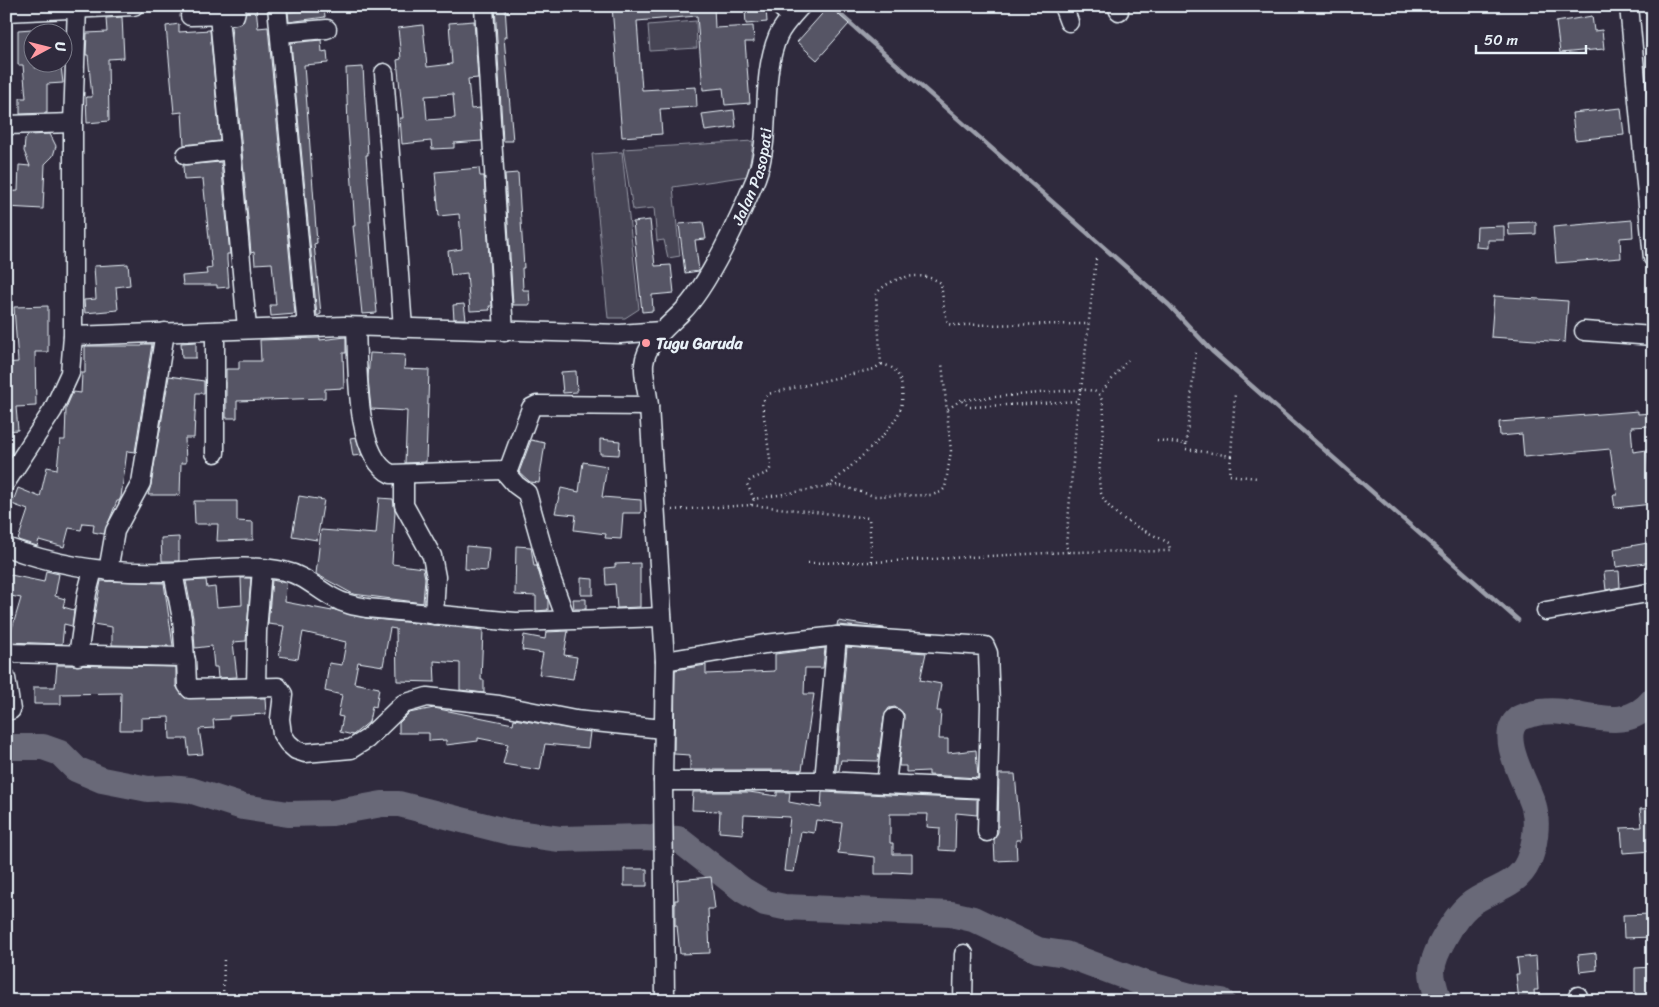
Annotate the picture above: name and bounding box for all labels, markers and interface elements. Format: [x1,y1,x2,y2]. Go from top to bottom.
north arrow [22,22,72,72]
scale bar [1476,22,1586,54]
text: 50 m [1484,27,1519,53]
text: U [47,40,73,53]
street label: Jalan Pasopati [723,126,780,231]
place label: Tugu Garuda [656,329,743,358]
marker: Tugu Garuda [640,337,652,349]

